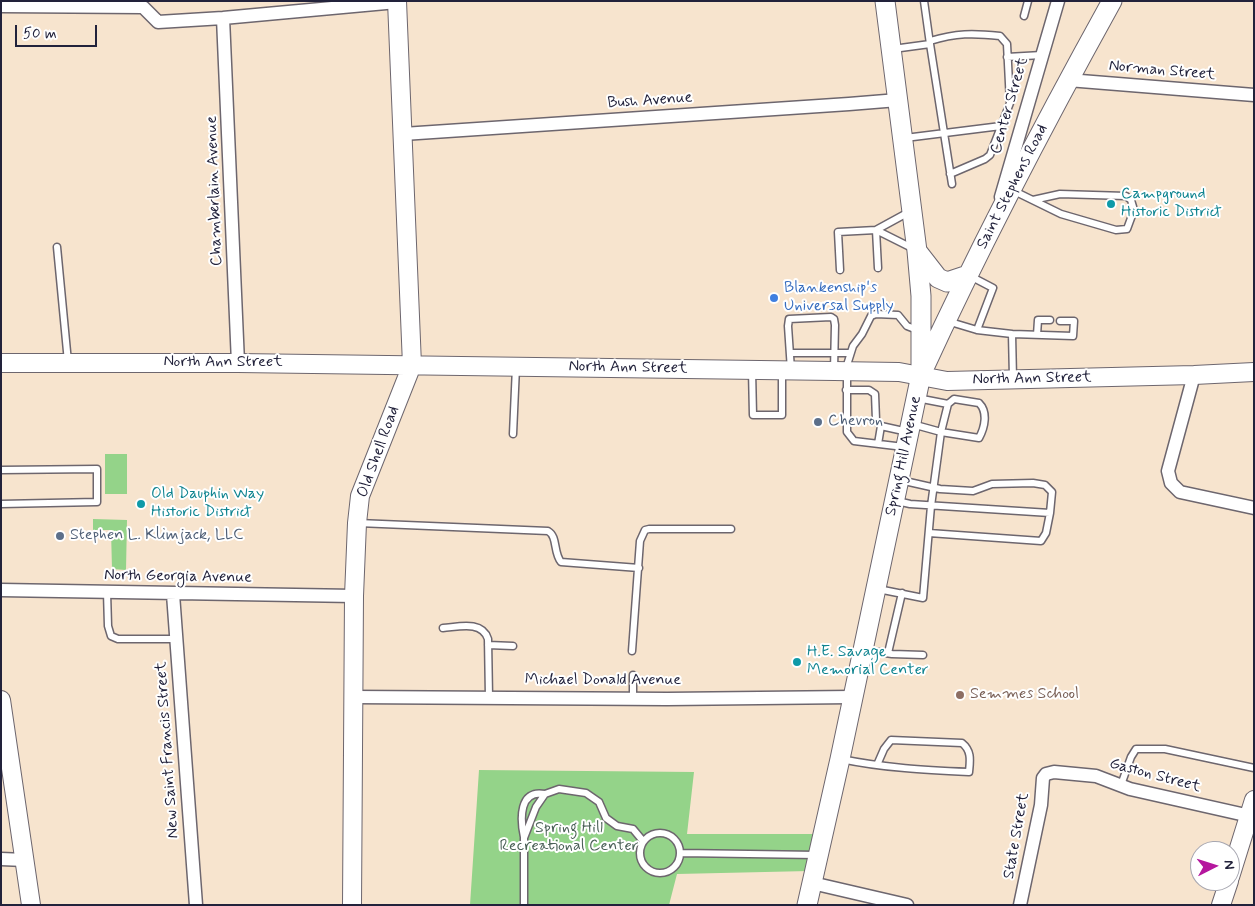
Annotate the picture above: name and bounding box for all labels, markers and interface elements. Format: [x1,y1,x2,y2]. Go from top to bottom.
scale bar [18,15,100,47]
text: 50 m [23,24,57,44]
street label: Center Street [987,55,1033,157]
street label: Norman Street [1108,57,1216,85]
street label: Bush Avenue [607,88,693,114]
street label: Chamberlain Avenue [203,116,227,266]
street label: Saint Stephens Road [973,121,1053,253]
place label: Campground Historic District [1121,185,1222,223]
marker: Campground Historic District [1105,198,1117,210]
place label: Blankenship's Universal Supply [784,279,894,317]
marker: Blankenship's Universal Supply [768,292,780,304]
street label: North Ann Street [163,353,283,373]
street label: North Ann Street [568,357,688,379]
street label: North Ann Street [972,368,1092,390]
street label: Spring Hill Avenue [882,394,926,518]
street label: Old Shell Road [354,404,404,500]
place label: Chevron [828,412,883,432]
marker: Chevron [812,416,824,428]
place label: Old Dauphin Way Historic District [151,485,264,523]
marker: Old Dauphin Way Historic District [135,498,147,510]
place label: Stephen L. Klimjack, LLC [70,526,243,546]
marker: Stephen L. Klimjack, LLC [54,530,66,542]
street label: North Georgia Avenue [104,566,252,588]
place label: H.E. Savage Memorial Center [807,643,929,681]
marker: H.E. Savage Memorial Center [791,656,803,668]
street label: New Saint Francis Street [152,661,184,839]
street label: Michael Donald Avenue [525,671,681,691]
place label: Semmes School [970,685,1079,705]
marker: Semmes School [954,689,966,701]
street label: Gaston Street [1107,755,1203,797]
street label: State Street [1000,791,1034,881]
park label: Spring Hill Recreational Center [499,819,639,857]
north arrow [1190,841,1240,891]
text: N [1220,859,1238,870]

